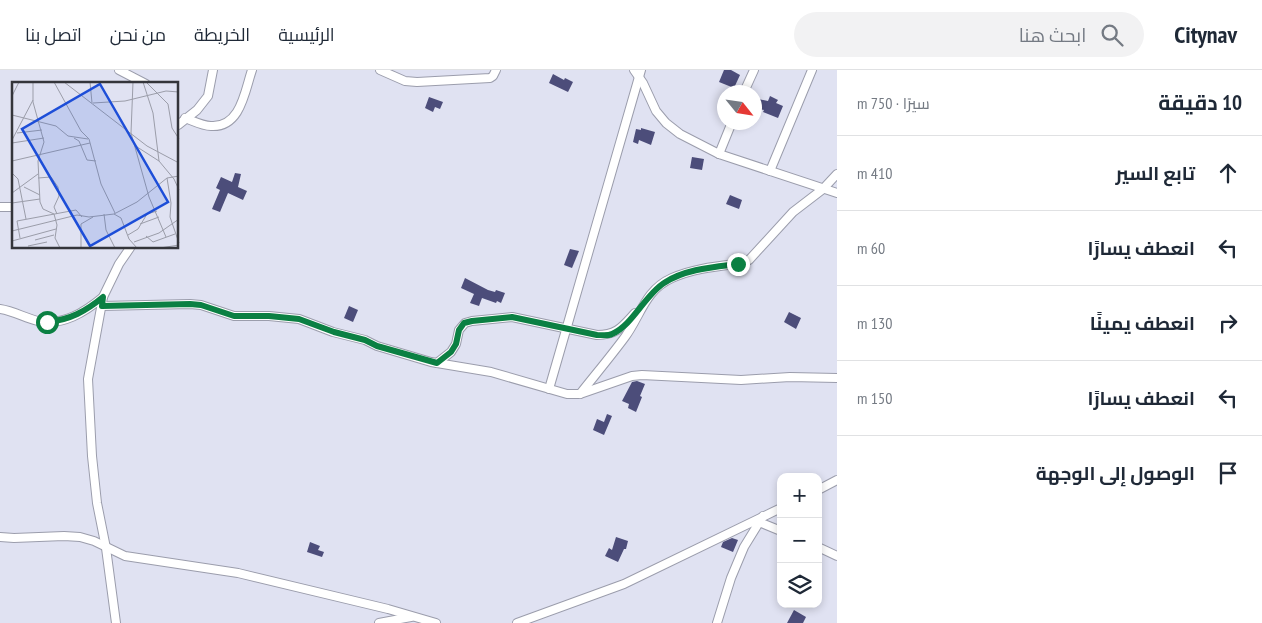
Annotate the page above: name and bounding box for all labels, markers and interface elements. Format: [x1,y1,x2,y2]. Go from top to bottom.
search box [794,12,1144,57]
text: Citynav [1174,19,1237,50]
icon: search [1098,21,1126,49]
text: اتصل بنا [25,23,82,46]
text: من نحن [110,23,166,46]
text: الخريطة [194,23,250,46]
text: الرئيسية [278,23,335,46]
text: ابحث هنا [1019,23,1086,47]
inset map [12,82,179,249]
north arrow [717,85,762,130]
text: 10 دقيقة [1158,89,1242,116]
text: سيرًا · 750 m [857,93,930,113]
icon: ahead [1214,159,1242,187]
text: تابع السير [1116,161,1195,185]
text: 410 m [857,163,892,183]
icon: left [1214,234,1242,262]
text: انعطف يسارًا [1087,236,1195,260]
text: 60 m [857,238,885,258]
route end [727,253,750,276]
icon: right [1214,309,1242,337]
route start [36,311,59,334]
text: انعطف يمينًا [1090,311,1195,335]
text: 130 m [857,313,892,333]
icon: left [1214,384,1242,412]
text: انعطف يسارًا [1087,386,1195,410]
text: 150 m [857,388,892,408]
icon: arrive [1214,459,1242,487]
text: الوصول إلى الوجهة [1036,461,1195,485]
map controls [777,473,822,608]
button: + [777,473,822,518]
button: − [777,518,822,563]
button: layers [777,563,822,608]

